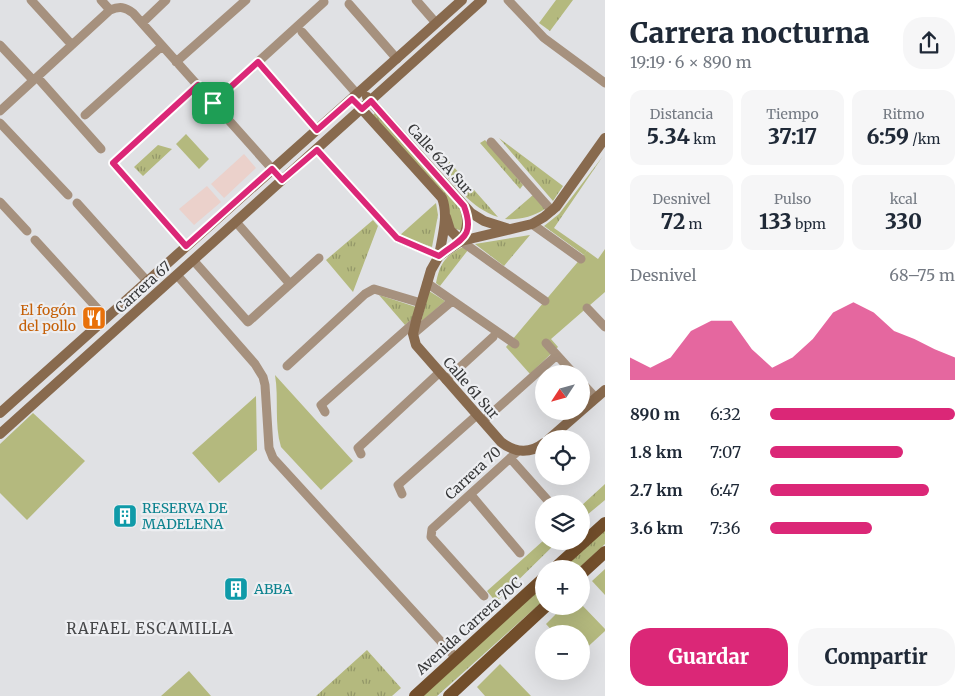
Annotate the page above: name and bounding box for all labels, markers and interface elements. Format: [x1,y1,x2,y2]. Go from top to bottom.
text: Carrera nocturna [630,15,870,51]
button: share [903,17,955,69]
text: 19:19 · 6 × 890 m [630,52,752,72]
pin [192,82,234,124]
icon: arrive [199,89,227,117]
text: Distancia [650,105,713,123]
text: Tiempo [766,105,819,123]
text: Ritmo [883,105,924,123]
street label: Calle 62A Sur [404,120,476,198]
text: 5.34 [647,123,690,150]
text: 37:17 [768,123,817,150]
text: 6:59 [866,123,909,150]
text: km [690,130,716,148]
text: /km [909,130,941,148]
text: Desnivel [652,190,711,208]
text: Pulso [774,190,811,208]
text: kcal [890,190,917,208]
text: 72 [661,208,685,235]
text: 133 [759,208,792,235]
text: 330 [885,208,922,235]
text: m [685,215,703,233]
text: bpm [792,215,826,233]
street label: Carrera 67 [111,257,175,317]
text: Desnivel [630,265,696,285]
text: 68–75 m [889,265,955,285]
place label: El fogón del pollo [19,301,76,335]
restaurant icon: El fogón del pollo [81,305,107,331]
street label: Calle 61 Sur [439,353,503,423]
north arrow [535,365,590,420]
map controls [535,365,590,680]
text: 890 m [630,404,680,424]
text: 6:32 [710,404,741,424]
button: locate [535,430,590,485]
text: 1.8 km [630,442,682,462]
text: 7:07 [710,442,741,462]
street label: Carrera 70 [441,443,505,503]
text: 2.7 km [630,480,683,500]
text: 6:47 [710,480,740,500]
button: layers [535,495,590,550]
place label: RESERVA DE MADELENA [142,499,227,533]
building icon: RESERVA DE MADELENA [112,503,138,529]
text: 3.6 km [630,518,683,538]
text: 7:36 [710,518,740,538]
button: + [535,560,590,615]
street label: Avenida Carrera 70C [411,574,526,679]
building icon: ABBA [223,576,249,602]
place label: ABBA [253,580,292,598]
district label: RAFAEL ESCAMILLA [66,619,234,638]
button: − [535,625,590,680]
button: Guardar [630,628,788,686]
button: Compartir [798,628,955,686]

